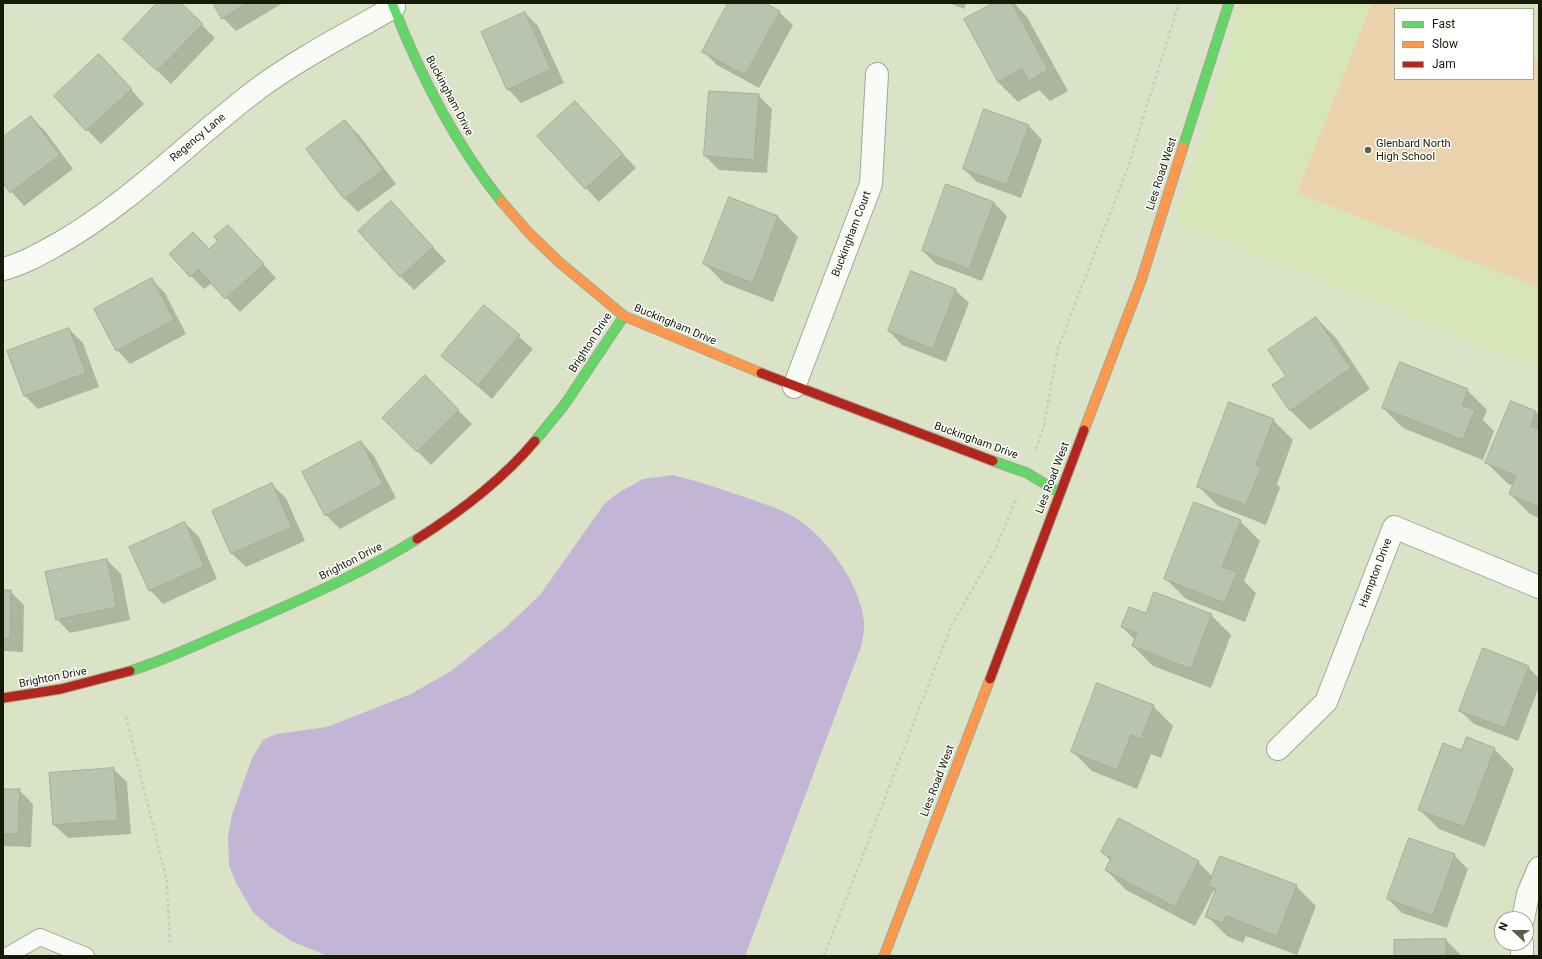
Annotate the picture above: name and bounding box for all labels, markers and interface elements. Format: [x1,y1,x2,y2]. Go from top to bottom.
legend [1394,8,1534,80]
text: Fast [1432,17,1455,31]
text: Slow [1432,37,1458,51]
street label: Buckingham Drive [422,54,476,138]
text: Jam [1432,57,1456,71]
street label: Regency Lane [168,111,228,165]
street label: Lies Road West [1144,136,1180,212]
place label: Glenbard North High School [1376,137,1451,163]
marker: Glenbard North High School [1363,145,1373,155]
street label: Buckingham Court [830,189,874,279]
street label: Buckingham Drive [632,302,718,348]
street label: Brighton Drive [567,311,615,375]
street label: Buckingham Drive [932,420,1020,462]
street label: Lies Road West [1033,440,1073,516]
street label: Hampton Drive [1357,537,1395,609]
street label: Brighton Drive [317,541,385,583]
street label: Brighton Drive [18,665,88,691]
street label: Lies Road West [918,743,958,819]
north arrow [1494,911,1534,951]
text: N [1496,921,1511,933]

